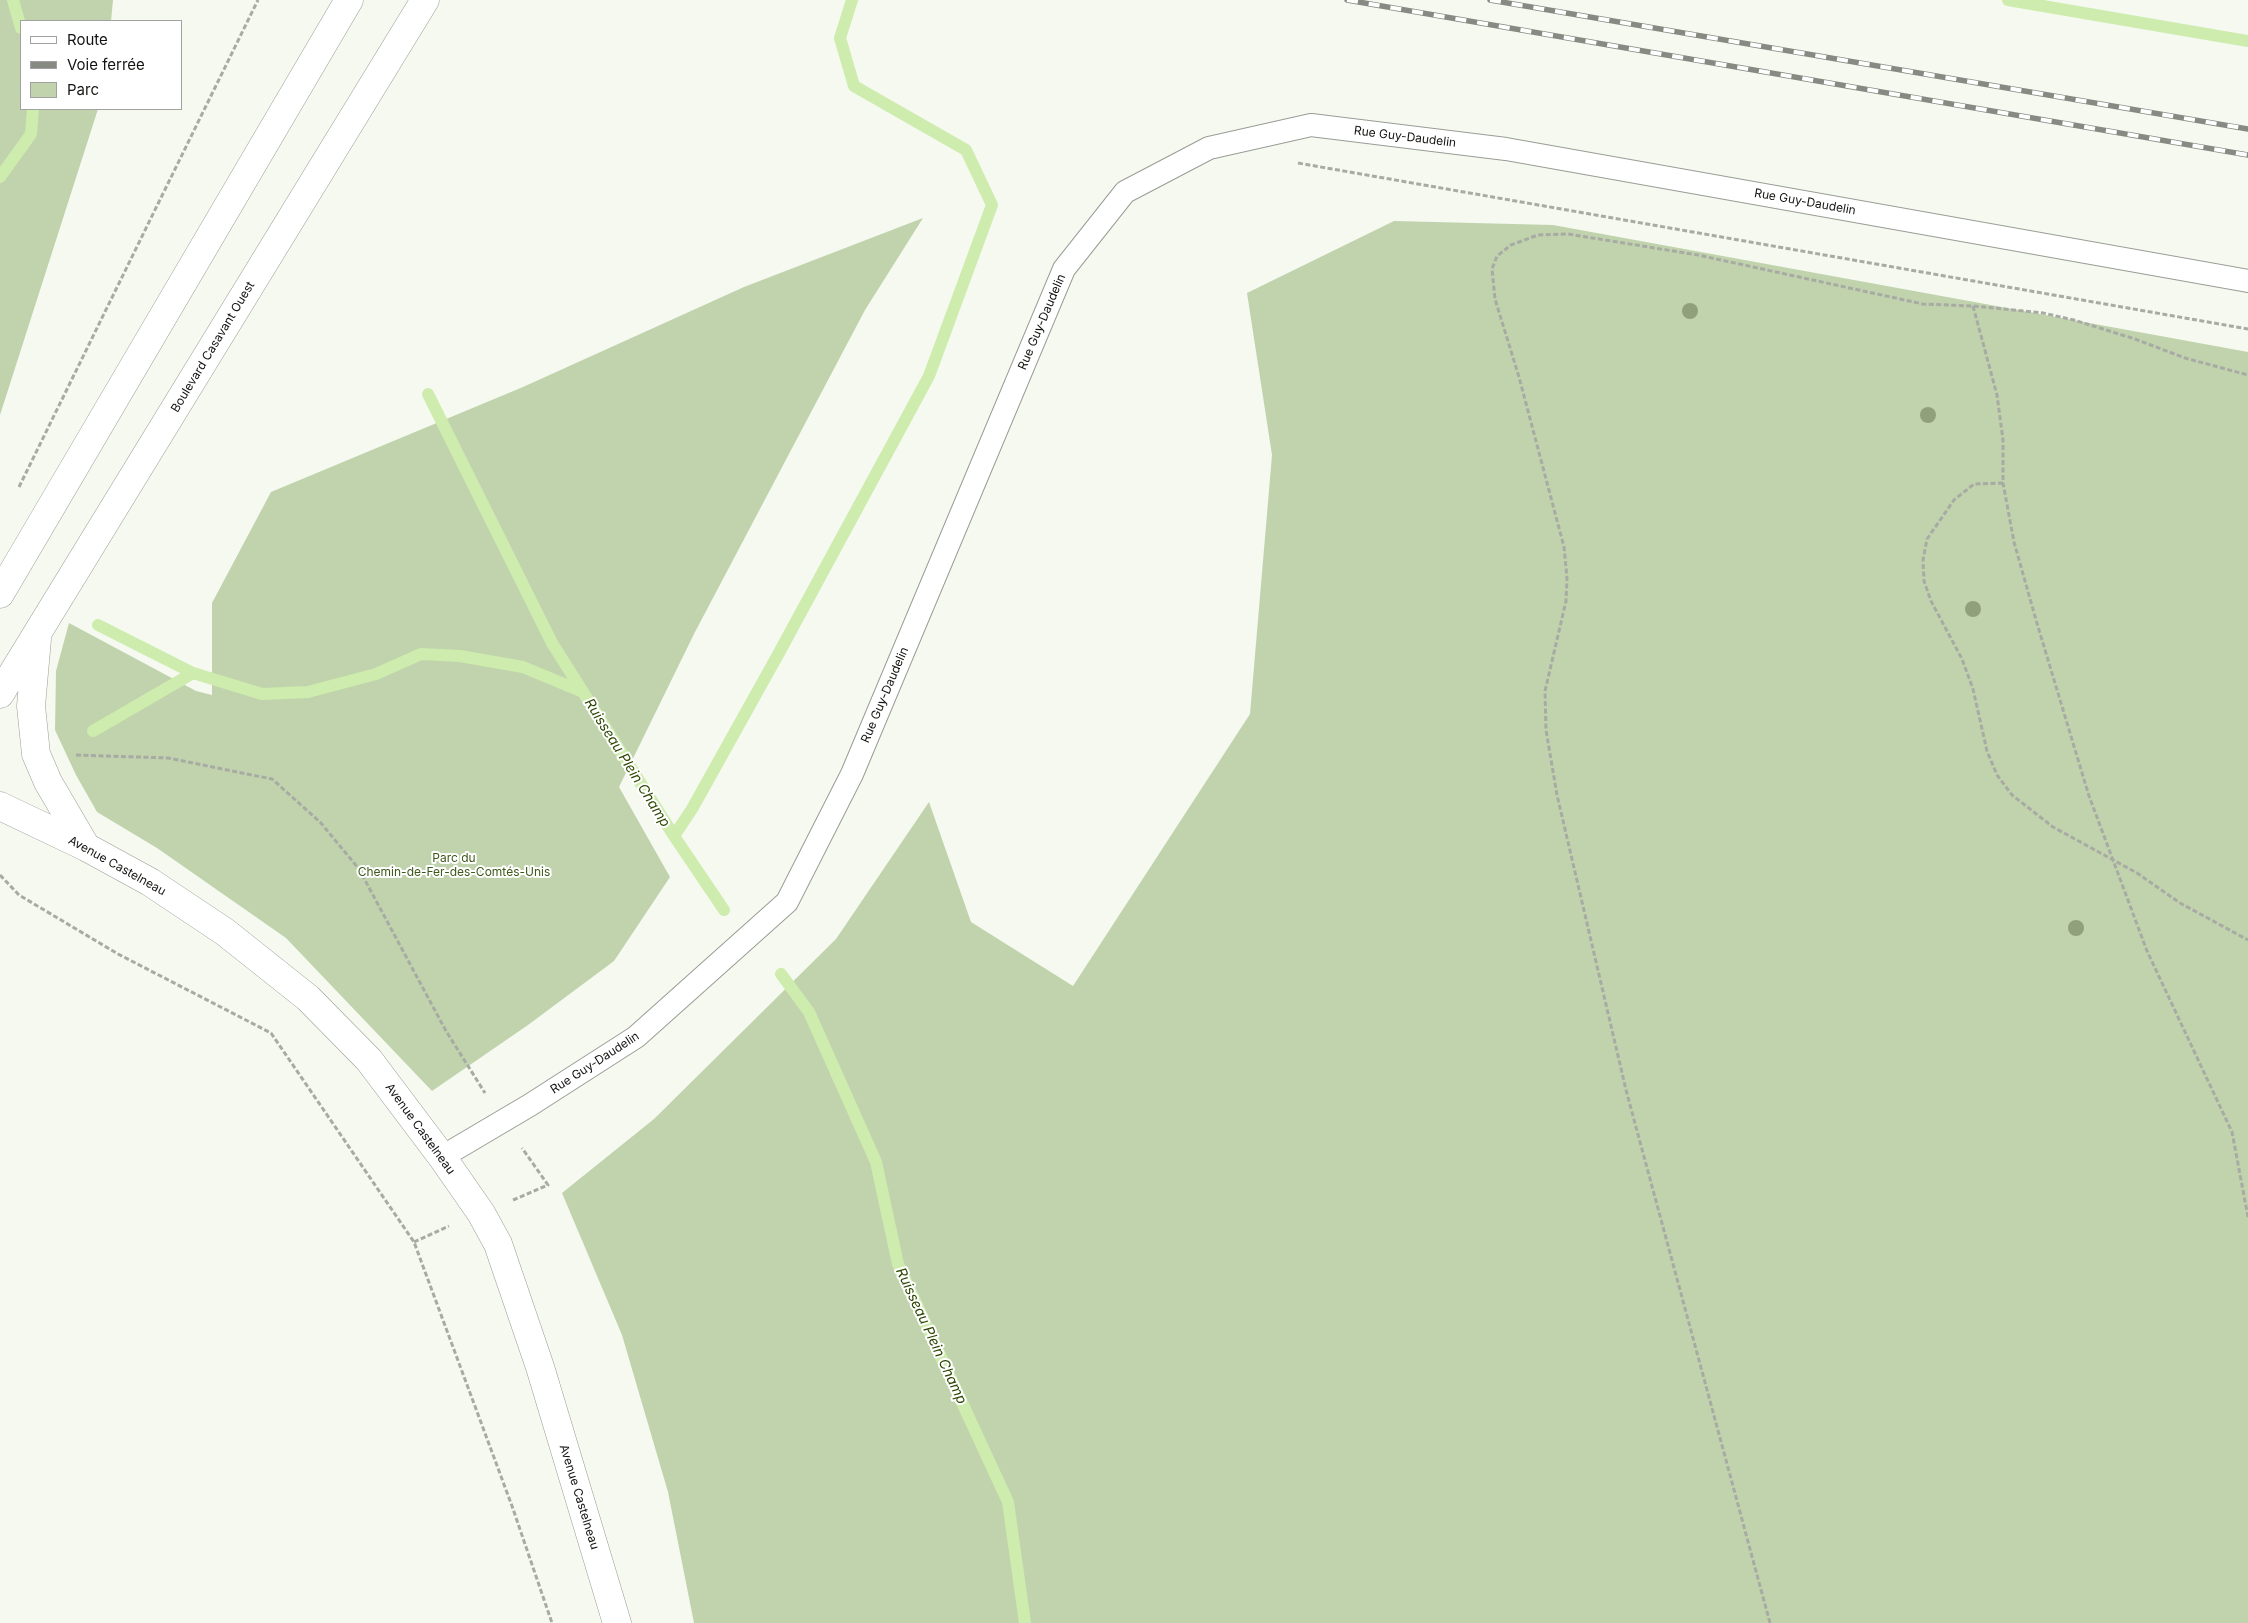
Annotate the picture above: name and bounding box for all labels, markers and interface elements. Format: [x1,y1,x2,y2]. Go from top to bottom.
legend [20,20,182,110]
text: Route [67,30,108,49]
text: Voie ferrée [67,55,145,74]
text: Parc [67,80,99,99]
street label: Rue Guy-Daudelin [1353,124,1457,150]
street label: Rue Guy-Daudelin [1753,186,1857,218]
street label: Rue Guy-Daudelin [1015,272,1069,372]
street label: Boulevard Casavant Ouest [168,279,258,415]
street label: Rue Guy-Daudelin [858,645,912,745]
water label: Ruisseau Plein Champ [581,696,673,830]
street label: Avenue Castelneau [66,833,168,899]
park label: Parc du Chemin-de-Fer-des-Comtés-Unis [358,851,550,879]
street label: Rue Guy-Daudelin [548,1029,642,1097]
street label: Avenue Castelneau [382,1081,458,1177]
water label: Ruisseau Plein Champ [892,1265,970,1407]
street label: Avenue Castelneau [556,1443,602,1551]

